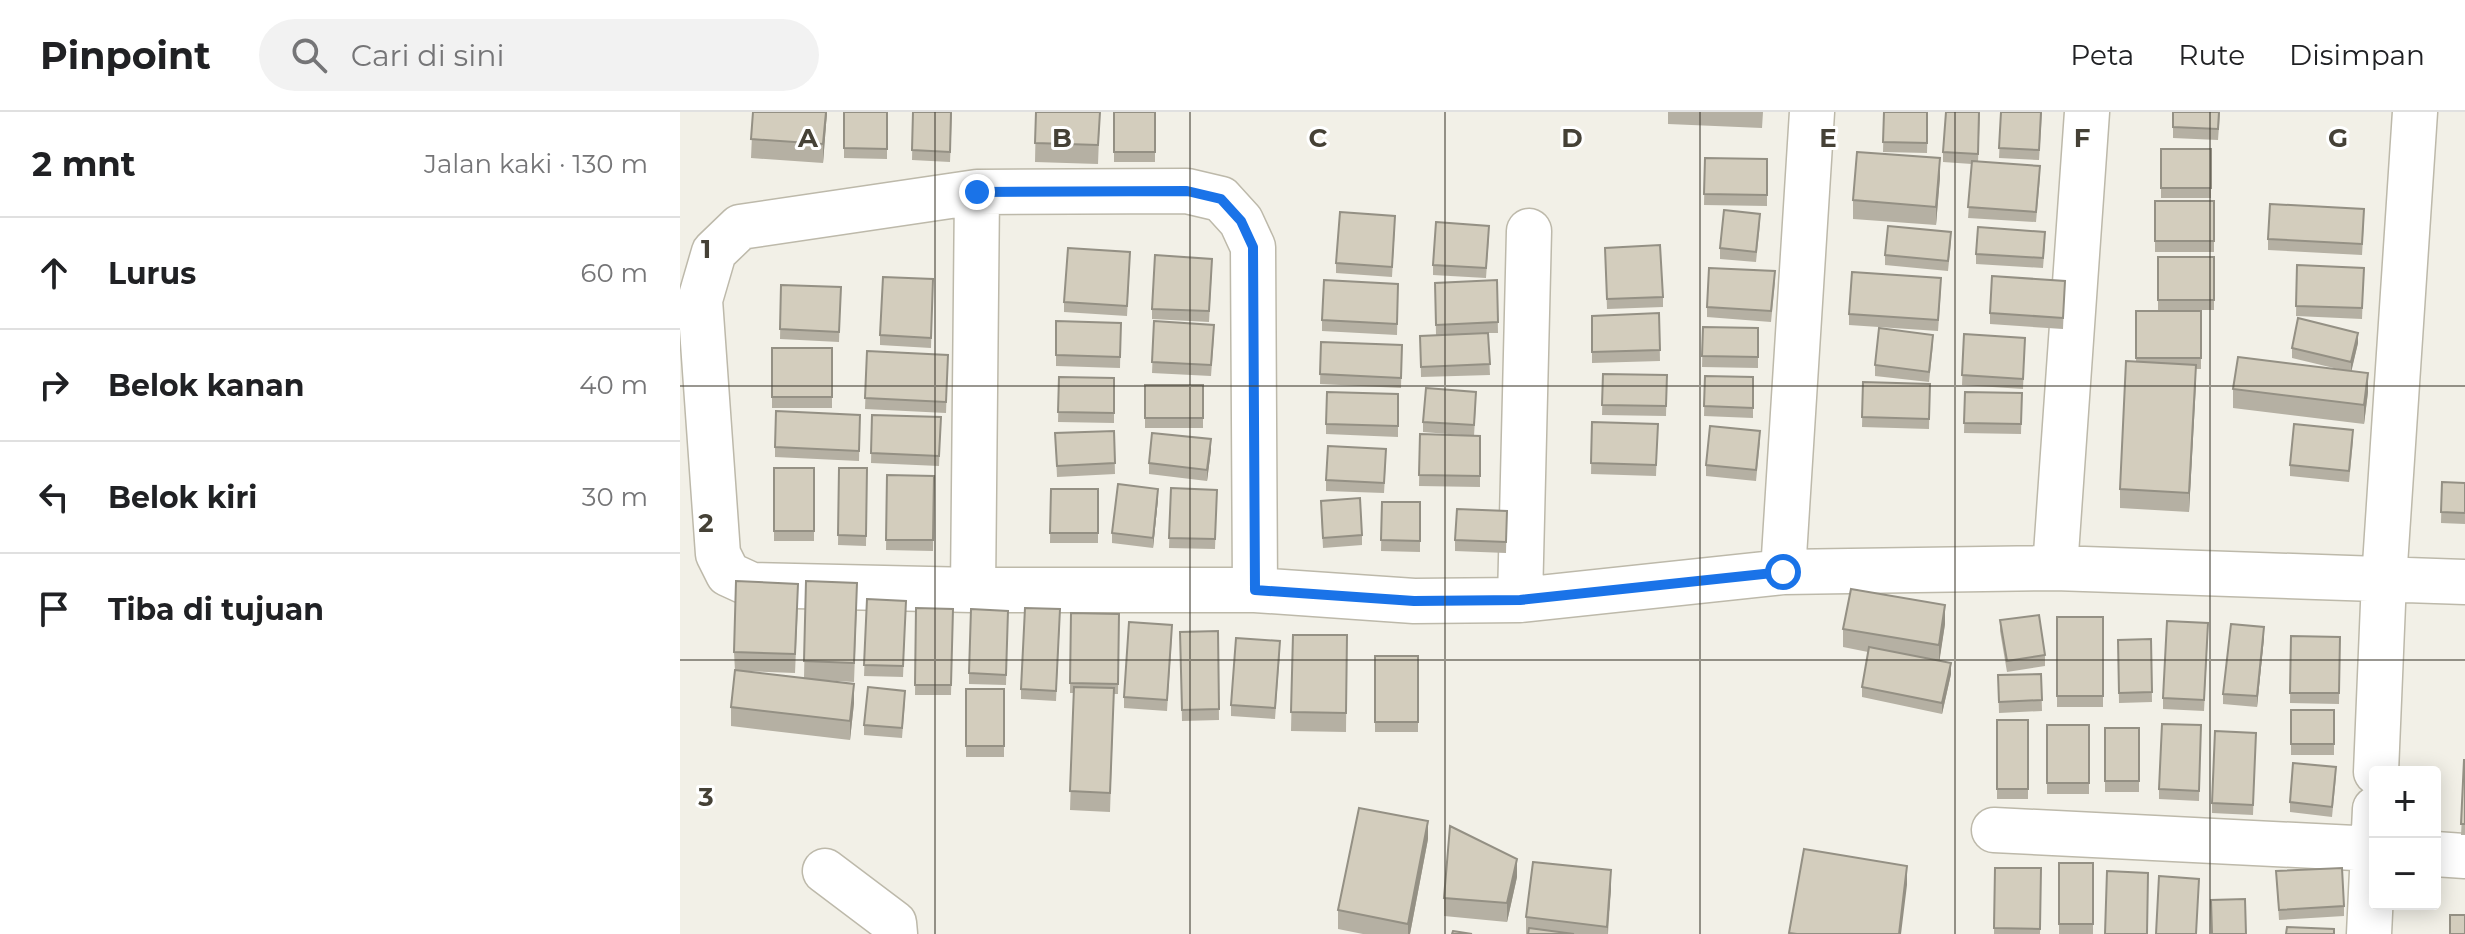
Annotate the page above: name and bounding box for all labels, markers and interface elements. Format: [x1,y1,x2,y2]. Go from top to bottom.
search box [259,19,819,91]
text: Pinpoint [40,32,211,79]
icon: search [287,33,331,77]
text: Cari di sini [351,37,505,74]
text: Peta [2070,38,2134,72]
text: Rute [2178,38,2245,72]
text: Disimpan [2289,38,2425,72]
text: A [797,122,819,154]
text: B [1052,122,1072,154]
text: C [1309,122,1328,154]
text: D [1561,122,1583,154]
text: E [1819,122,1837,154]
text: F [2074,122,2090,154]
text: G [2328,122,2348,154]
text: 2 mnt [32,143,136,185]
text: Jalan kaki · 130 m [424,148,648,180]
route end [959,174,995,210]
text: 1 [701,233,711,265]
icon: ahead [32,251,76,295]
text: Lurus [108,255,196,292]
text: 60 m [581,257,648,289]
icon: right [32,363,76,407]
text: Belok kanan [108,367,305,404]
text: 40 m [579,369,648,401]
icon: left [32,475,76,519]
text: Belok kiri [108,479,257,516]
text: 30 m [582,481,648,513]
text: 2 [698,507,714,539]
route start [1765,554,1801,590]
icon: arrive [32,587,76,631]
text: Tiba di tujuan [108,591,324,628]
map controls [2369,766,2441,910]
button: + [2369,766,2441,838]
text: 3 [697,781,714,813]
button: − [2369,838,2441,910]

